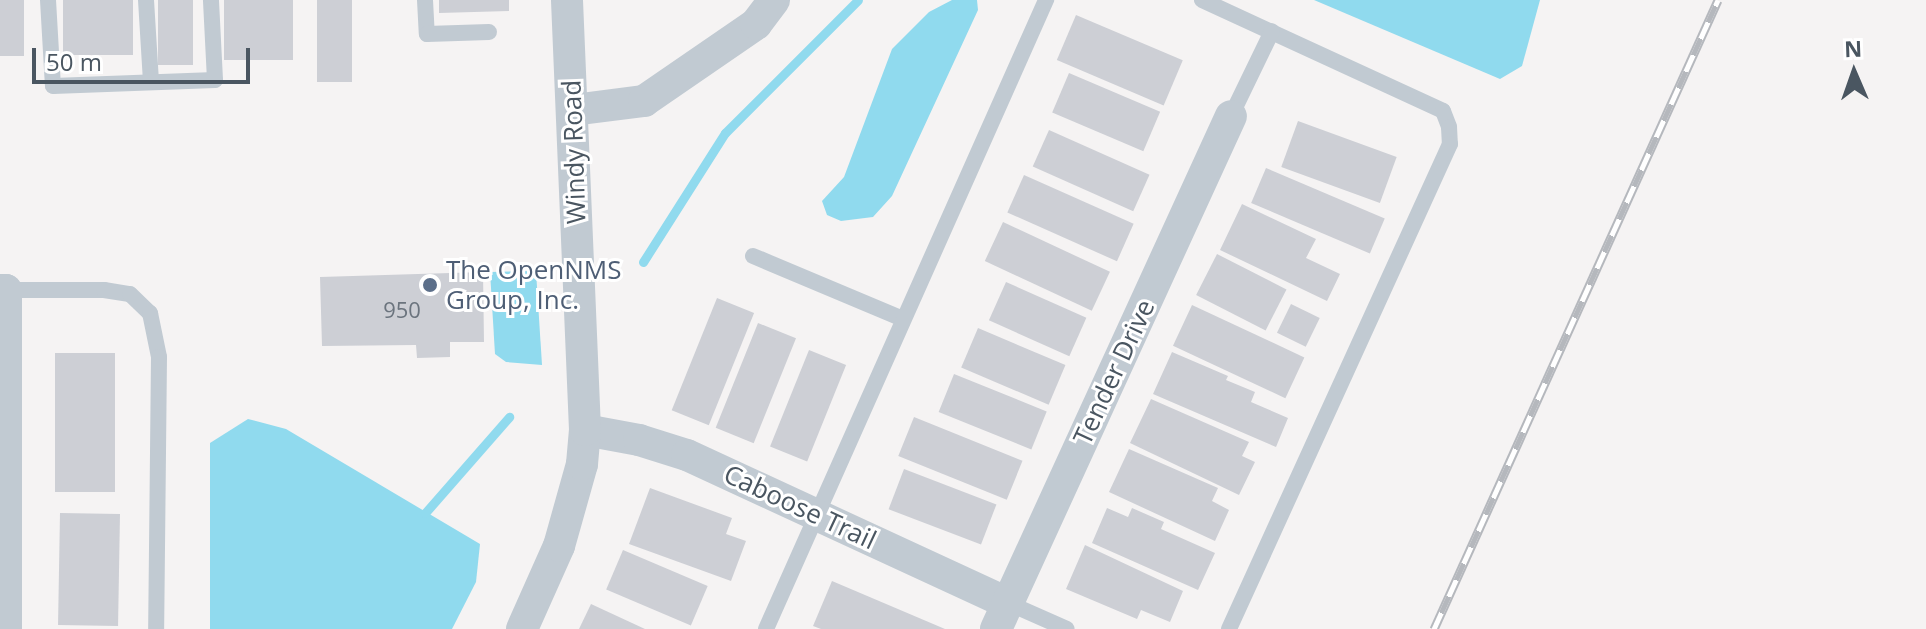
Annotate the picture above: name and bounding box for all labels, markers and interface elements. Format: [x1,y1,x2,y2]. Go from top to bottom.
scale bar [36,32,254,82]
north arrow [1814,32,1894,112]
text: N [1844,33,1863,63]
text: 50 m [46,45,102,78]
street label: Windy Road [556,79,592,225]
place label: The OpenNMS Group, Inc. [446,254,622,316]
marker: The OpenNMS Group, Inc. [421,276,439,294]
street label: Tender Drive [1067,295,1161,449]
house number: 950 [383,297,421,323]
street label: Caboose Trail [719,458,881,556]

